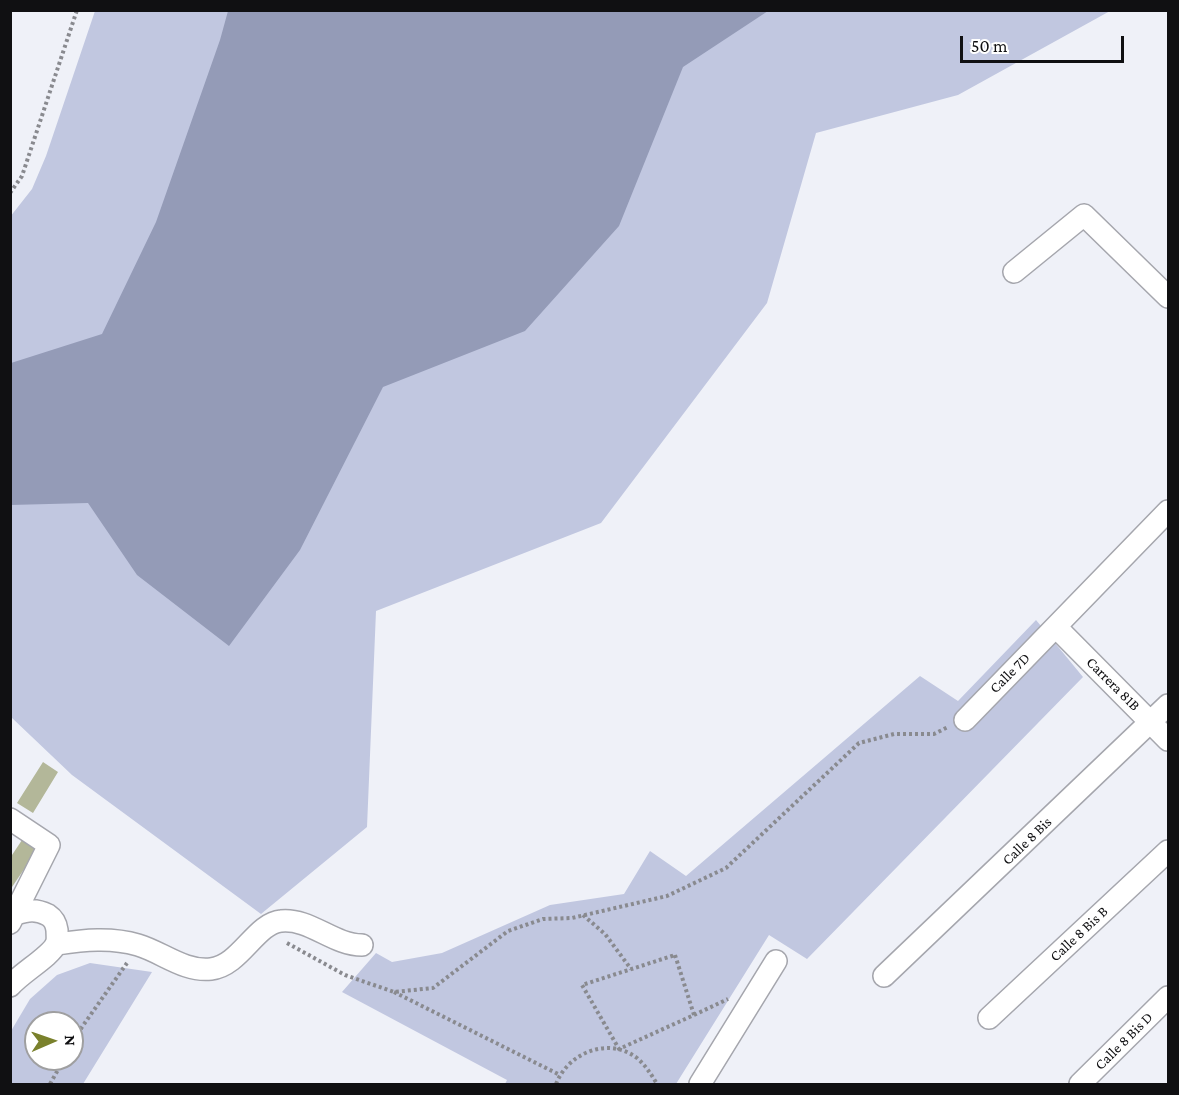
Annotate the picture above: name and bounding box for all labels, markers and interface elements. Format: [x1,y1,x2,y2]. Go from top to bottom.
scale bar [963,24,1126,62]
text: 50 m [971,36,1008,56]
street label: Calle 7D [986,649,1034,697]
street label: Carrera 81B [1082,653,1144,715]
street label: Calle 8 Bis [998,813,1056,869]
street label: Calle 8 Bis B [1046,903,1112,965]
street label: Calle 8 Bis D [1091,1008,1157,1074]
north arrow [24,1011,84,1071]
text: N [62,1035,79,1046]

